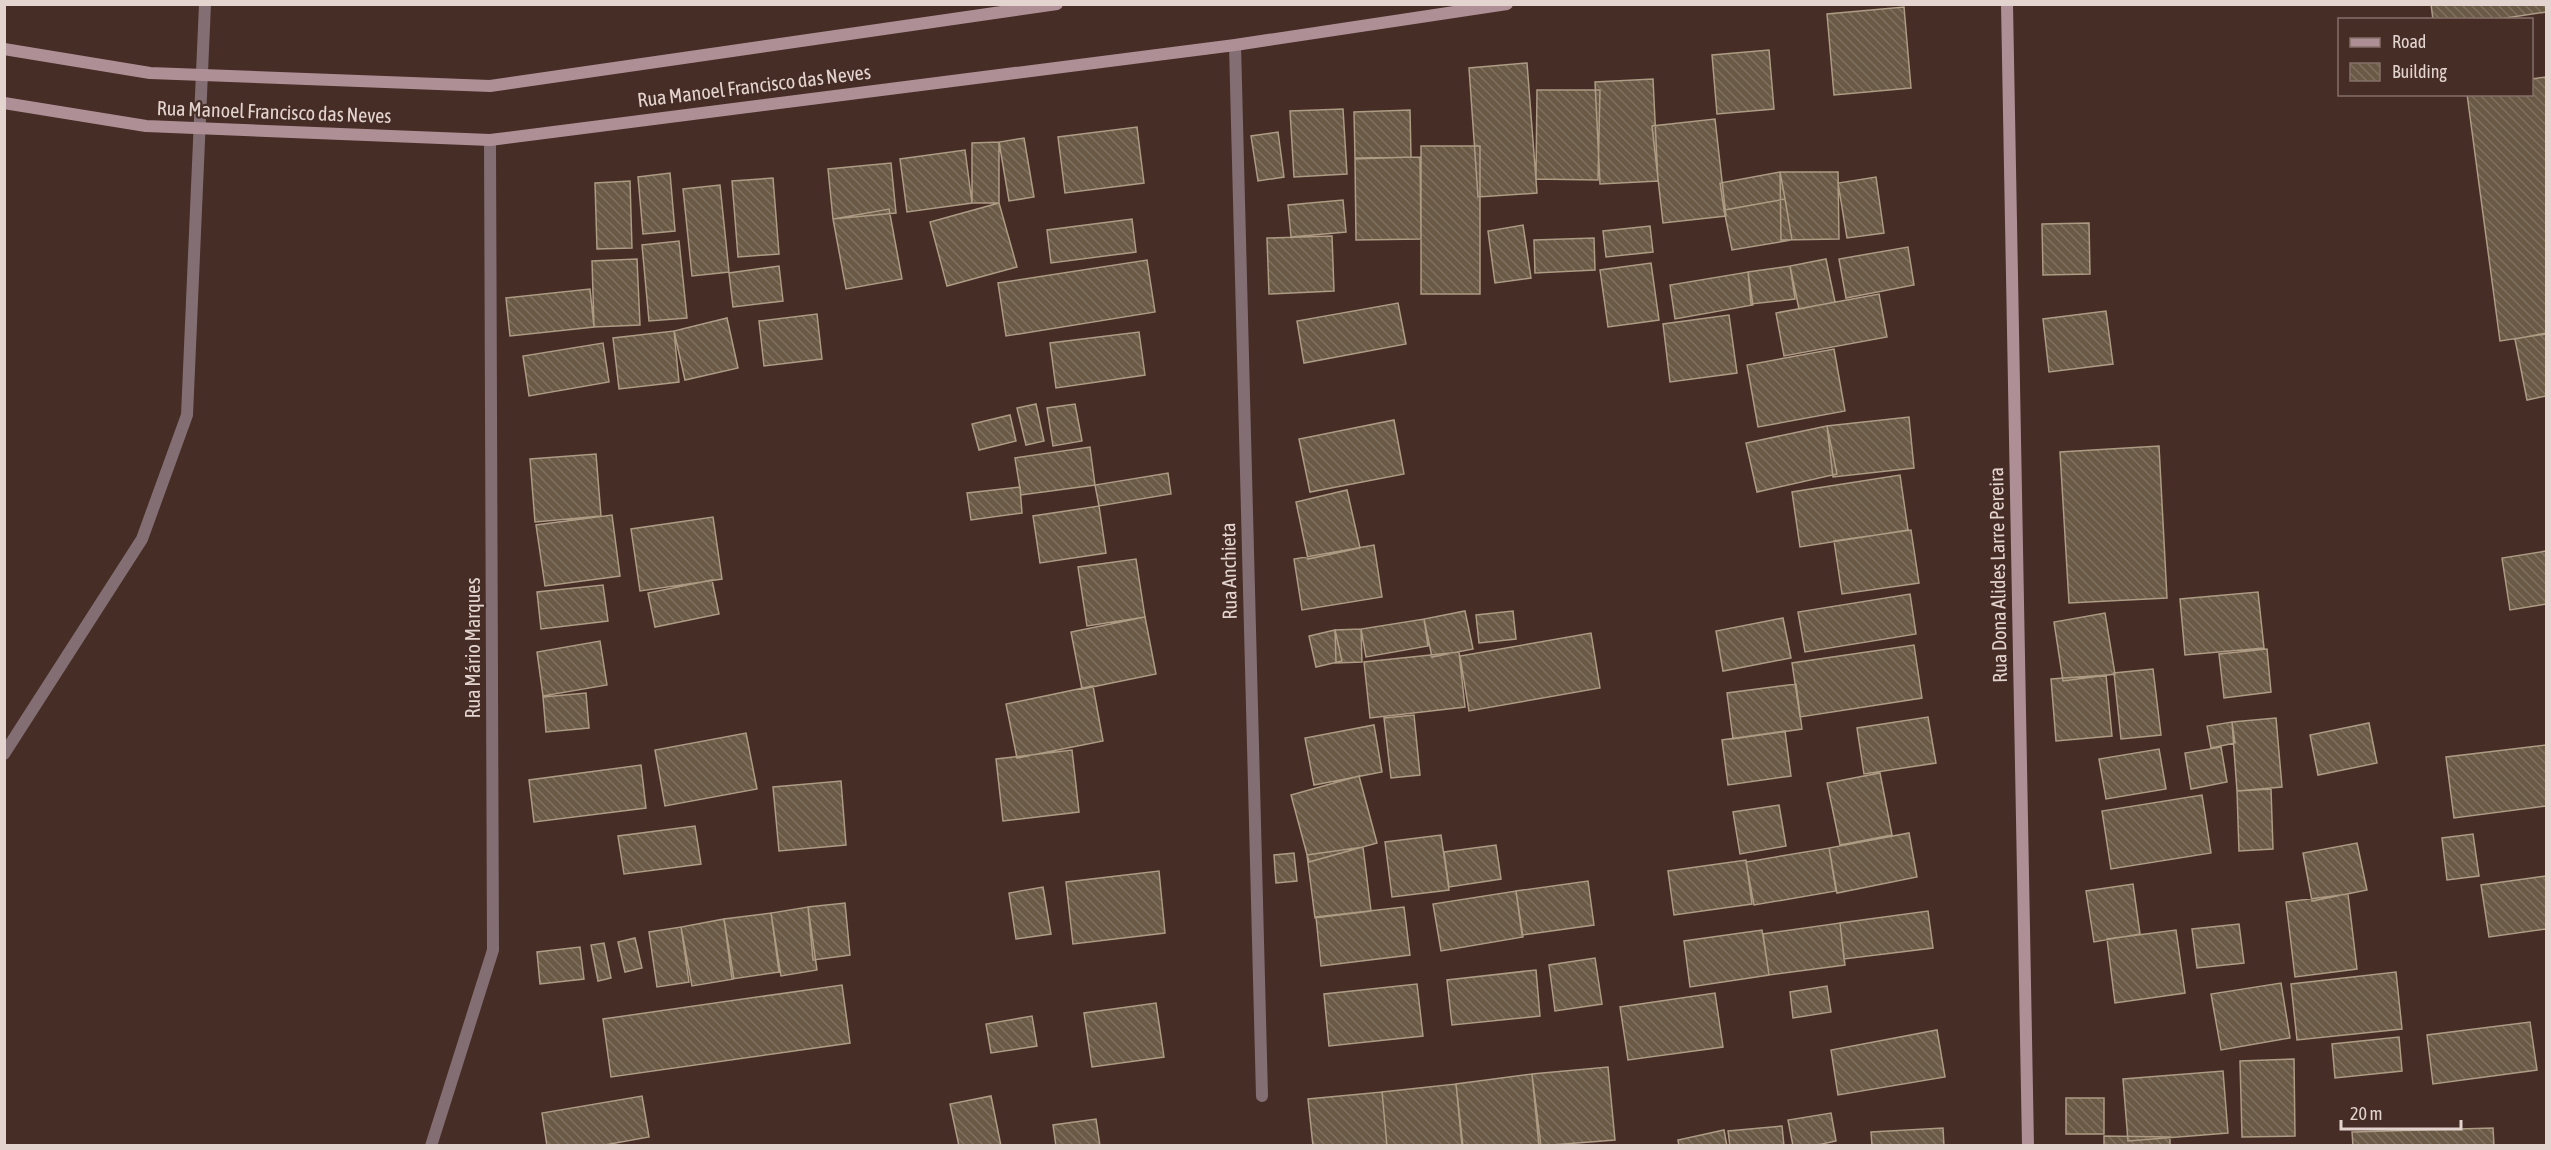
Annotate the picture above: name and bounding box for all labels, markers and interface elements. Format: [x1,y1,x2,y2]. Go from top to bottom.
legend [2338,18,2533,96]
text: Road [2392,31,2426,52]
street label: Rua Manoel Francisco das Neves [636,60,872,111]
text: Building [2392,61,2447,82]
street label: Rua Manoel Francisco das Neves [156,96,392,127]
street label: Rua Dona Alides Larre Pereira [1984,467,2011,683]
street label: Rua Anchieta [1216,522,1241,620]
street label: Rua Mário Marques [461,578,484,718]
scale bar [2341,1093,2461,1131]
text: 20 m [2350,1103,2382,1124]

